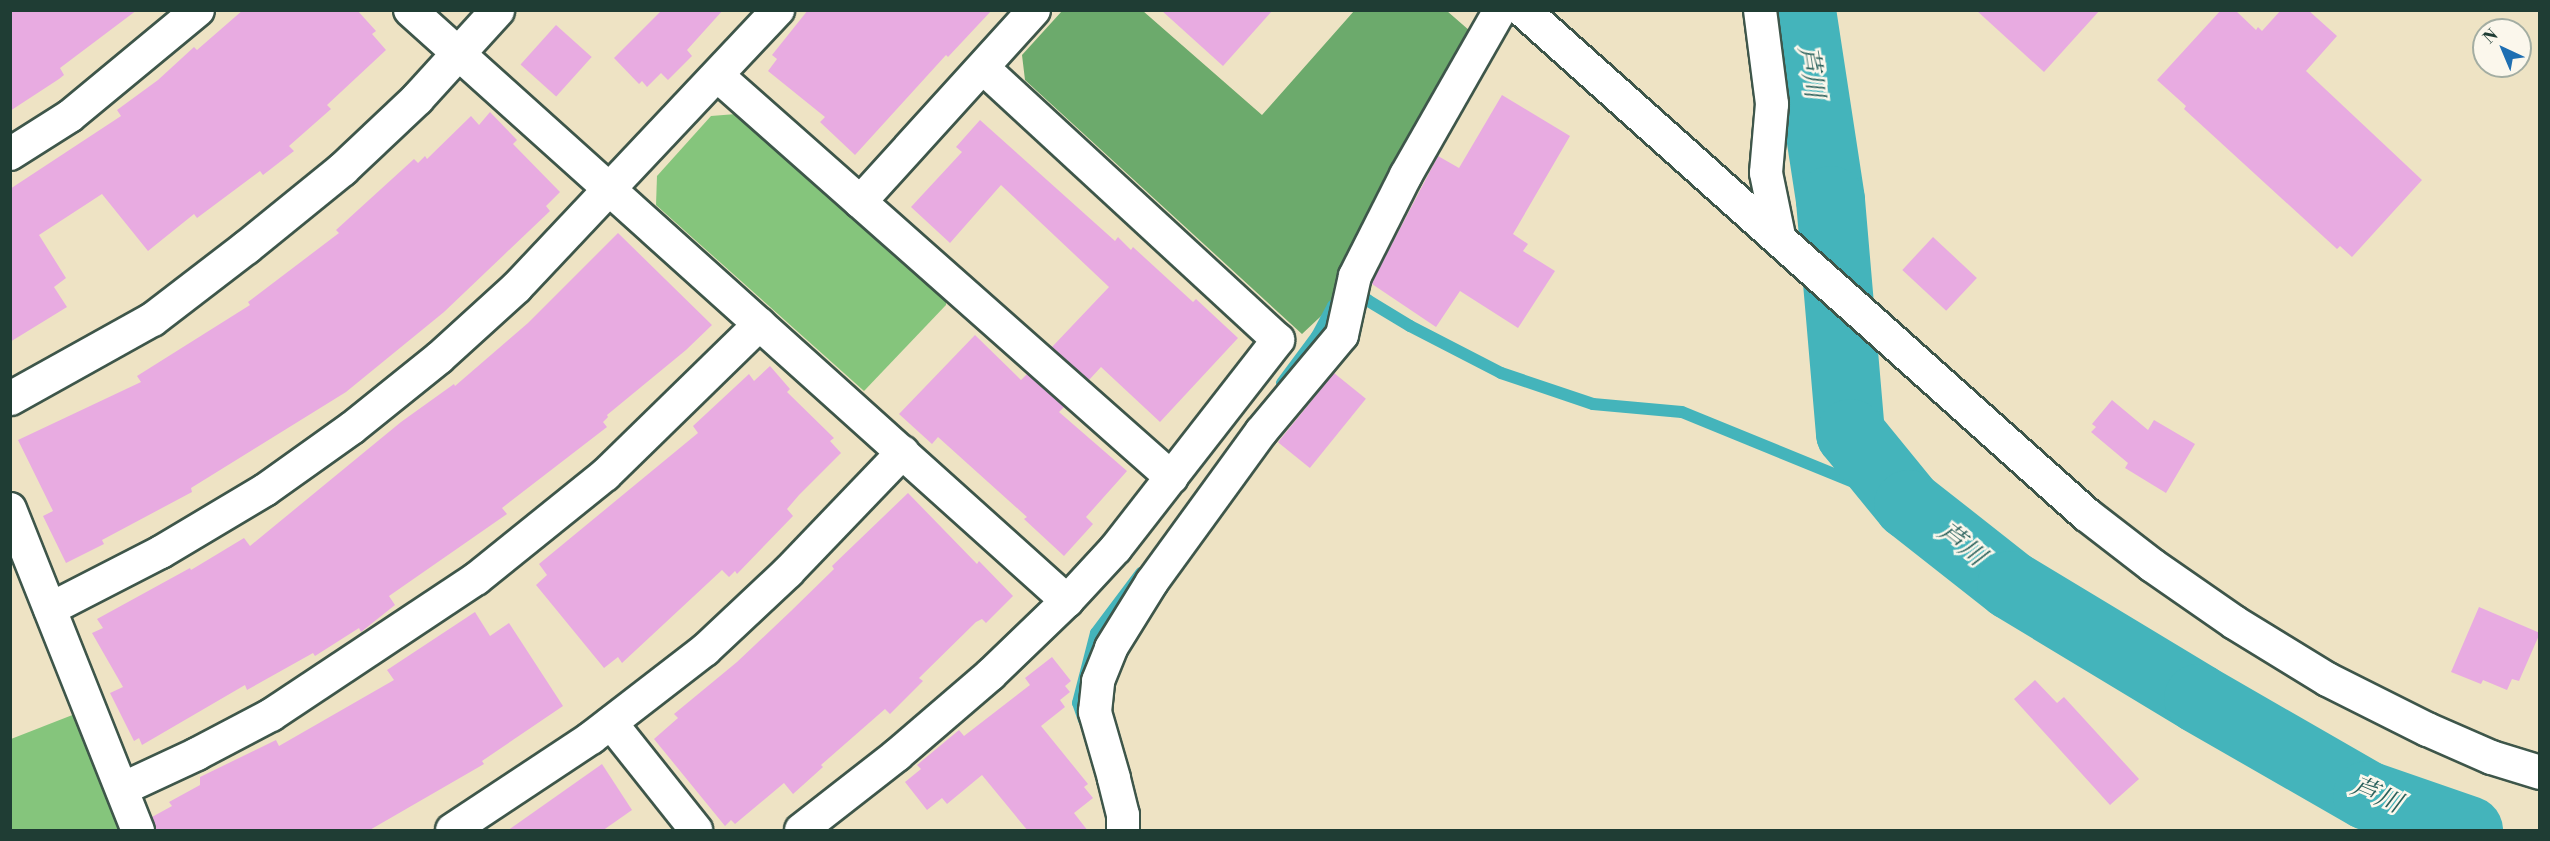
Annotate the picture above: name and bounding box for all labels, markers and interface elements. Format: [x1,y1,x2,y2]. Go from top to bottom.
north arrow [2472,18,2532,78]
text: N [2479,25,2502,48]
water label: 芦川 [1791,44,1829,100]
water label: 芦川 [1931,517,1991,573]
water label: 芦川 [2346,771,2406,821]

